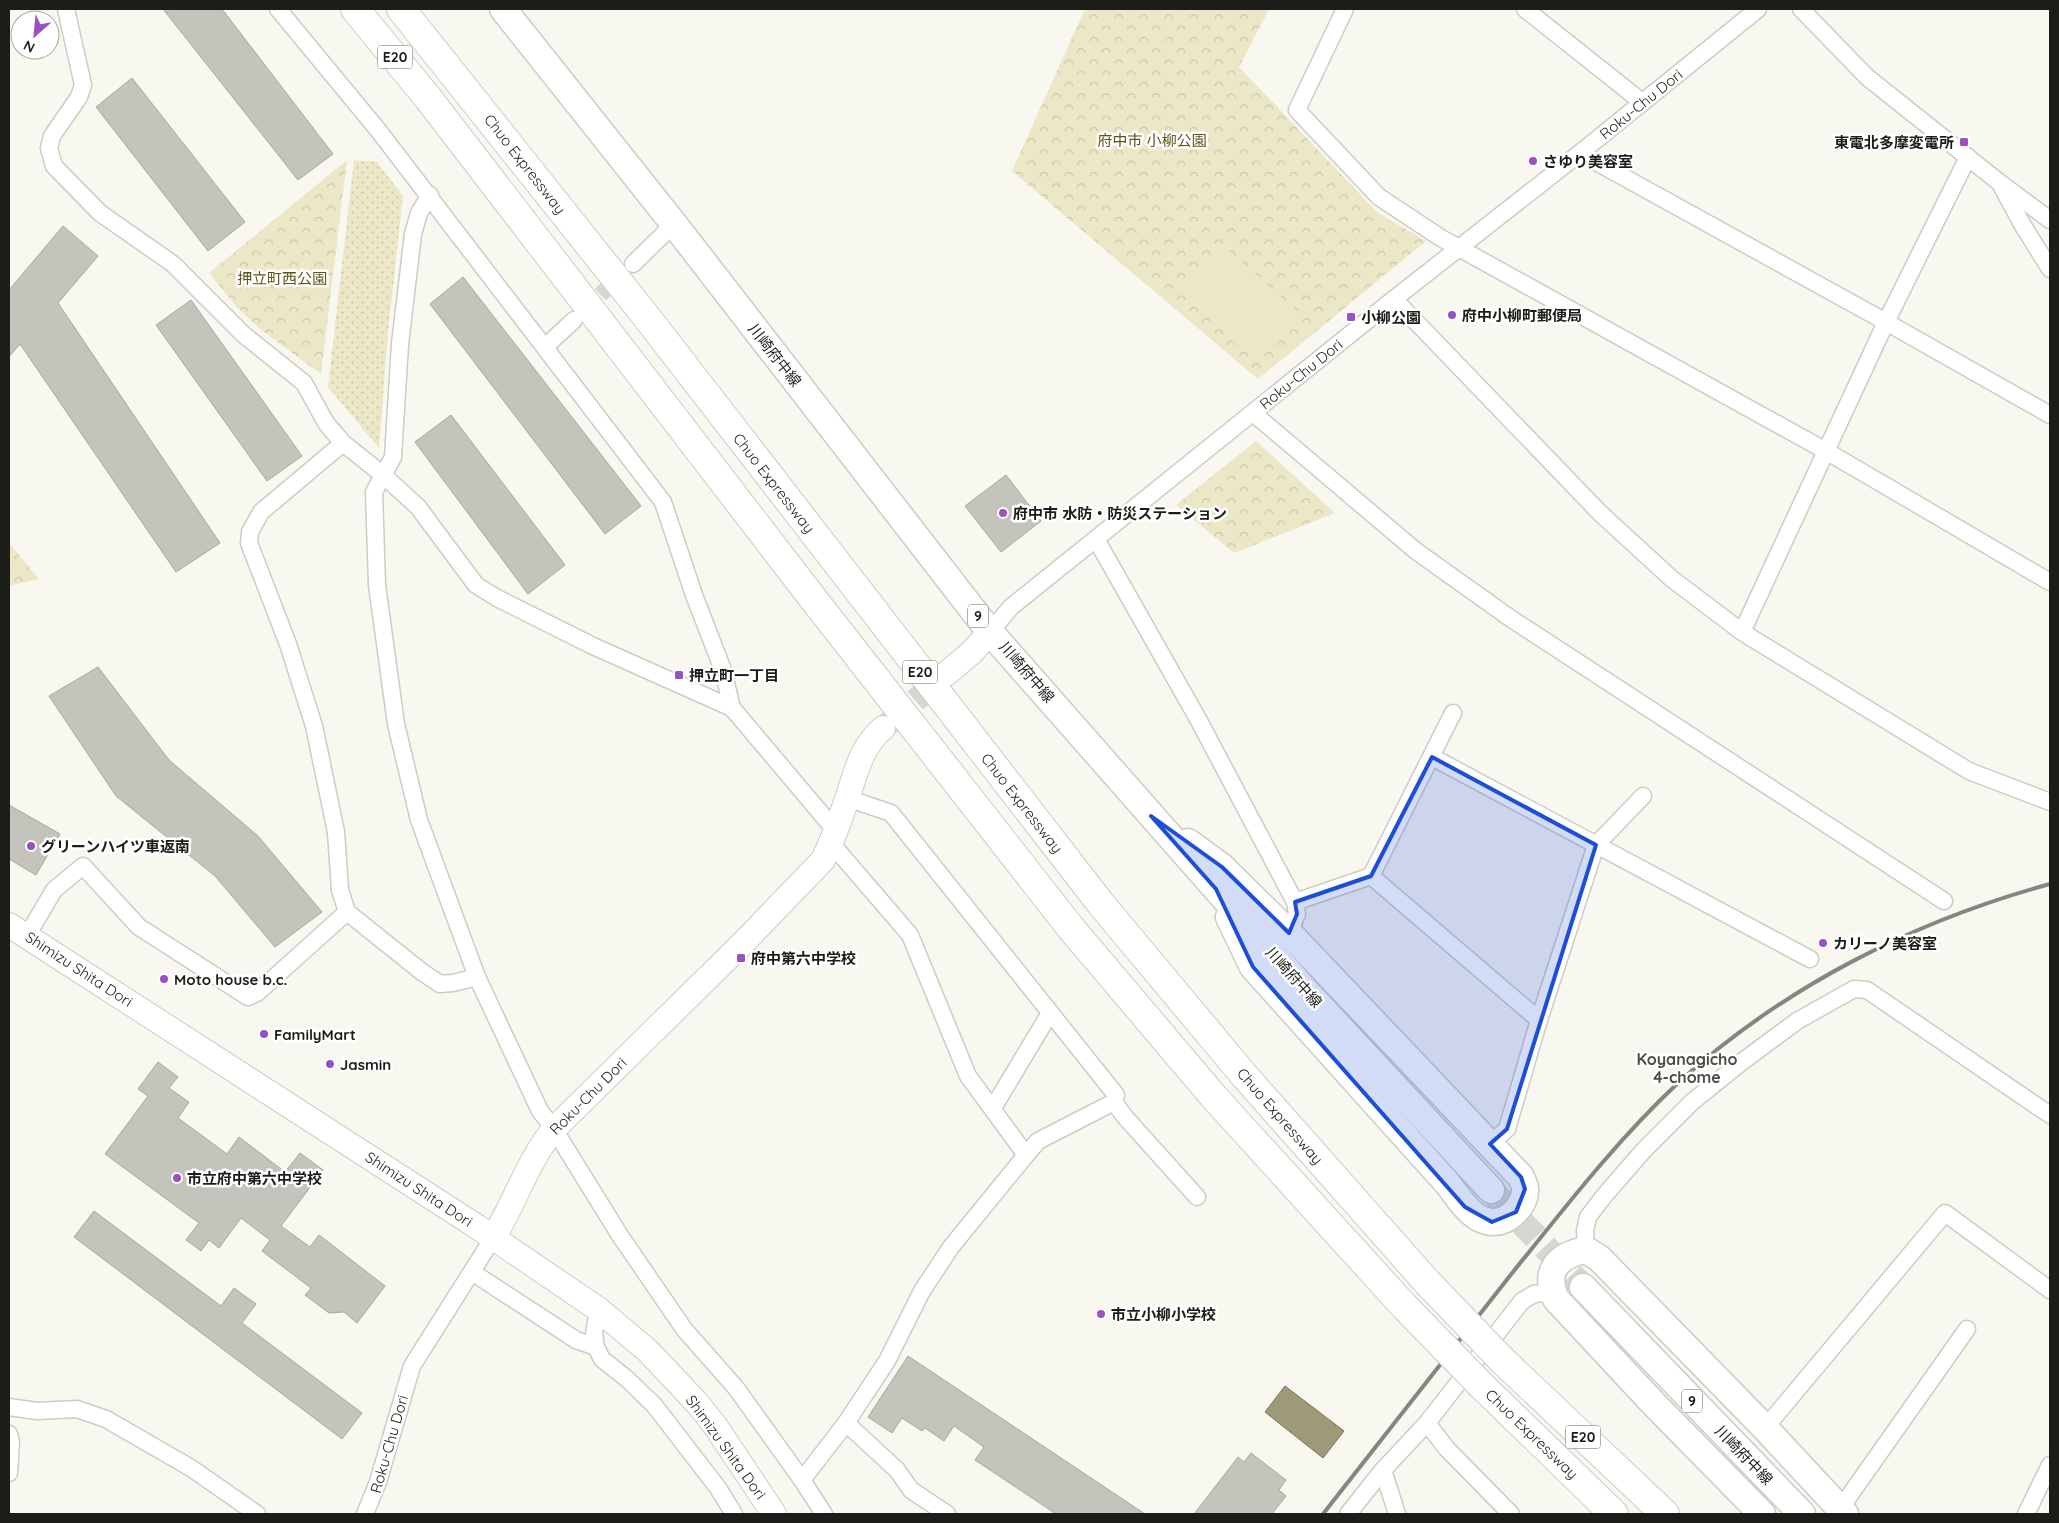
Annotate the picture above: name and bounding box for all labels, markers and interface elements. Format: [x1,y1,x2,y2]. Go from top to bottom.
north arrow [10,10,60,60]
text: N [20,36,38,57]
road number: E20 [378,46,412,68]
street label: Roku-Chu Dori [1596,65,1686,143]
street label: Chuo Expressway [480,110,570,218]
park label: 府中市 小柳公園 [1097,131,1207,150]
place label: 東電北多摩変電所 [1834,133,1954,152]
marker: 東電北多摩変電所 [1958,136,1970,148]
place label: さゆり美容室 [1543,152,1633,171]
marker: さゆり美容室 [1527,155,1539,167]
park label: 押立町西公園 [237,269,327,288]
place label: 府中小柳町郵便局 [1462,306,1582,325]
place label: 小柳公園 [1361,308,1421,327]
marker: 府中小柳町郵便局 [1446,309,1458,321]
marker: 小柳公園 [1345,311,1357,323]
street label: 川崎府中線 [744,320,806,390]
street label: Roku-Chu Dori [1256,335,1346,413]
street label: Chuo Expressway [729,429,819,537]
place label: 府中市 水防・防災ステーション [1013,504,1227,523]
marker: 府中市 水防・防災ステーション [997,507,1009,519]
road number: 9 [968,604,988,628]
street label: 川崎府中線 [995,637,1059,707]
road number: E20 [902,660,938,684]
place label: 押立町一丁目 [689,666,779,685]
marker: 押立町一丁目 [673,669,685,681]
street label: Chuo Expressway [977,749,1067,857]
place label: グリーンハイツ車返南 [41,837,190,856]
marker: グリーンハイツ車返南 [25,840,37,852]
street label: Shimizu Shita Dori [22,927,136,1011]
place label: カリーノ美容室 [1833,934,1937,953]
marker: カリーノ美容室 [1817,937,1829,949]
street label: 川崎府中線 [1262,943,1326,1011]
place label: 府中第六中学校 [751,949,856,968]
marker: 府中第六中学校 [735,952,747,964]
place label: Moto house b.c. [174,970,287,989]
marker: Moto house b.c. [158,973,170,985]
place label: FamilyMart [274,1025,356,1044]
marker: FamilyMart [258,1028,270,1040]
district label: Koyanagicho 4-chome [1637,1049,1737,1087]
street label: Roku-Chu Dori [545,1053,631,1139]
place label: Jasmin [340,1055,391,1074]
marker: Jasmin [324,1058,336,1070]
street label: Chuo Expressway [1233,1064,1327,1168]
street label: Shimizu Shita Dori [362,1147,476,1231]
place label: 市立府中第六中学校 [187,1169,322,1188]
marker: 市立府中第六中学校 [171,1172,183,1184]
place label: 市立小柳小学校 [1111,1305,1216,1324]
marker: 市立小柳小学校 [1095,1308,1107,1320]
street label: Chuo Expressway [1482,1385,1582,1483]
road number: 9 [1682,1390,1702,1412]
street label: Shimizu Shita Dori [682,1391,770,1503]
street label: Roku-Chu Dori [366,1393,412,1495]
street label: 川崎府中線 [1711,1421,1777,1489]
road number: E20 [1566,1425,1600,1448]

